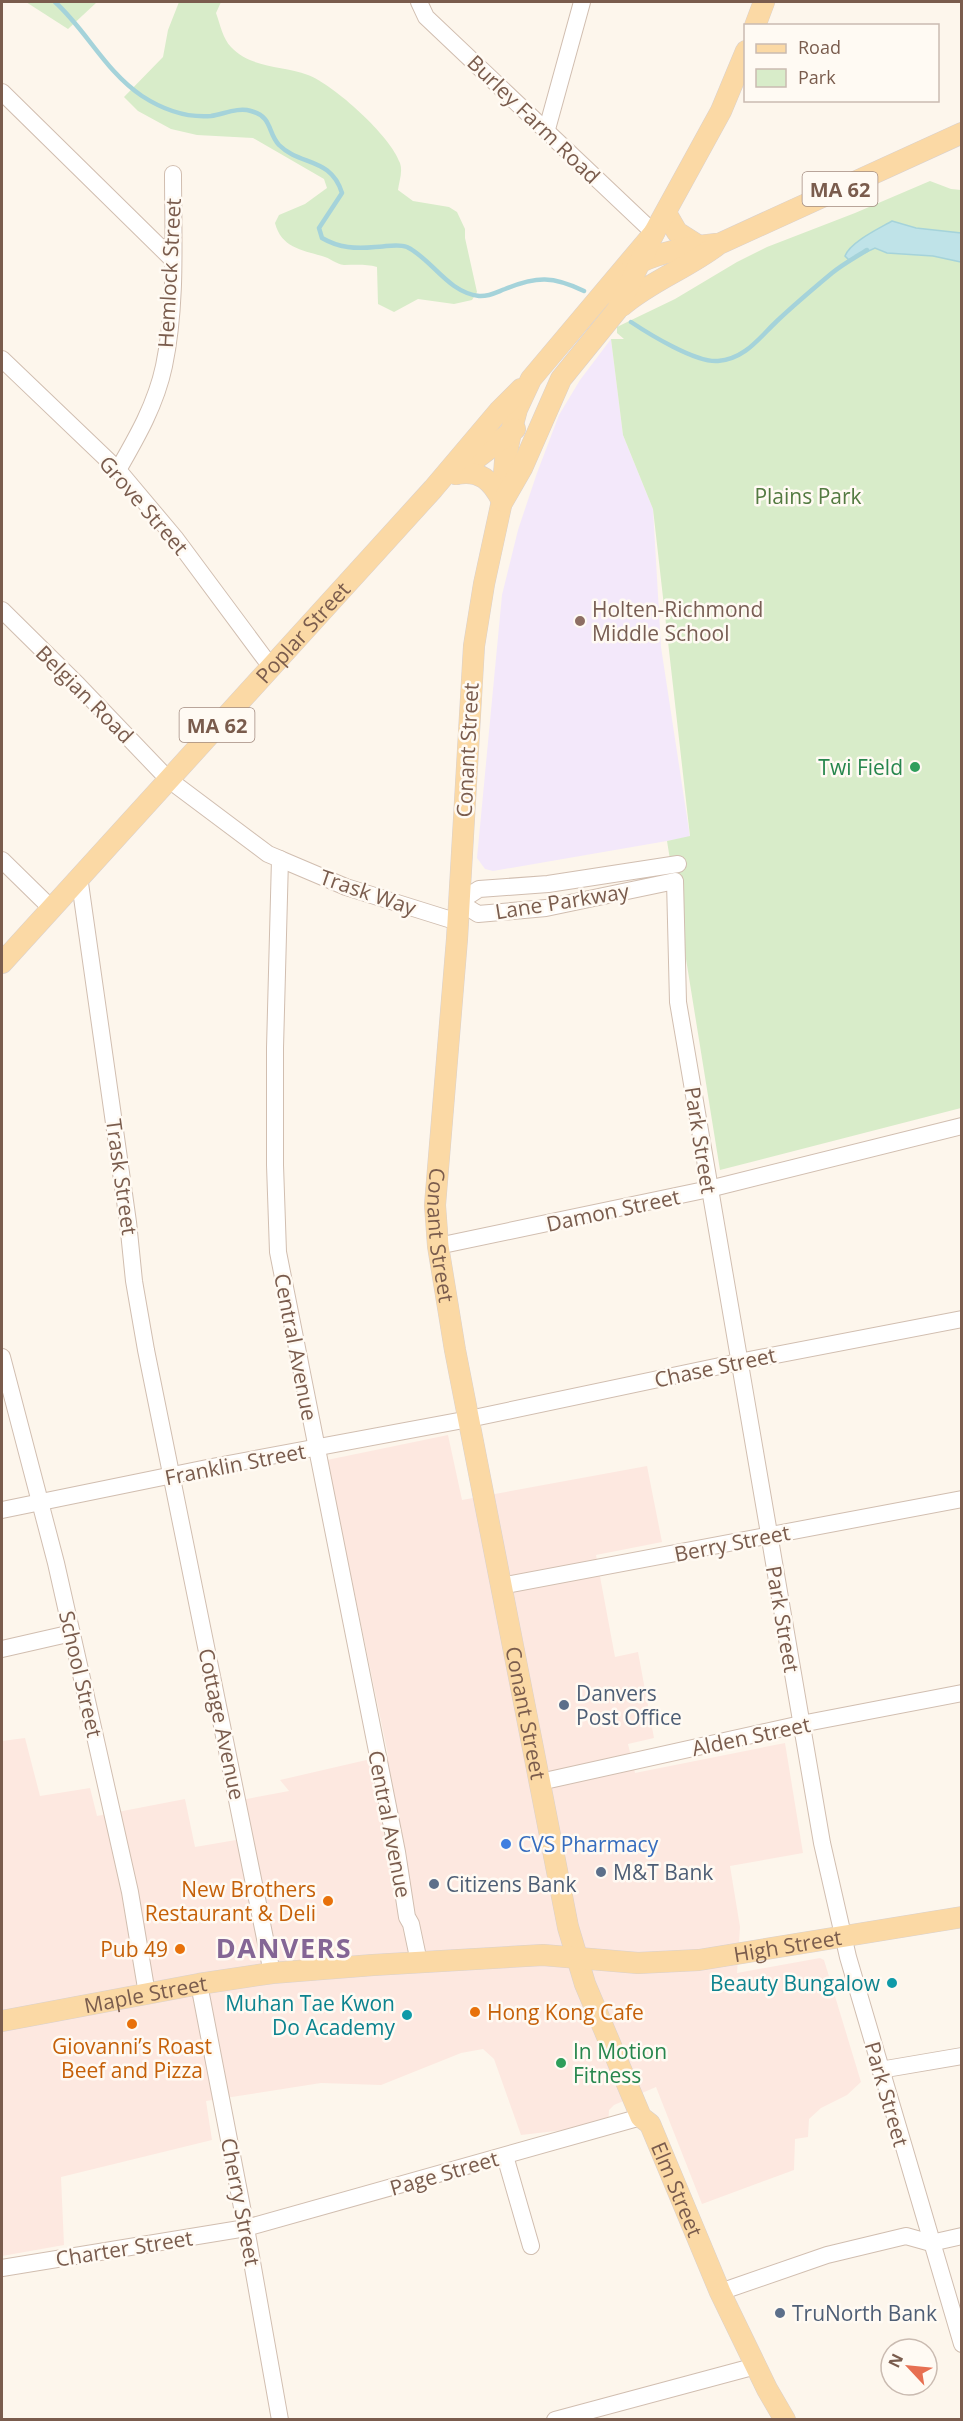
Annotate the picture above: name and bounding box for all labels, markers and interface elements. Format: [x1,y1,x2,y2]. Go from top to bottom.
legend [744,24,939,102]
text: Road [798,35,841,59]
street label: Burley Farm Road [462,48,606,190]
text: Park [798,65,836,89]
road number: MA 62 [802,172,878,206]
street label: Hemlock Street [151,197,187,349]
street label: Grove Street [93,449,195,561]
park label: Plains Park [754,482,862,510]
street label: Poplar Street [249,576,356,689]
place label: Holten-Richmond Middle School [592,595,763,647]
marker: Holten-Richmond Middle School [573,614,587,628]
street label: Belgian Road [30,639,140,749]
street label: Conant Street [449,682,485,818]
road number: MA 62 [180,708,254,742]
place label: Twi Field [818,753,903,781]
marker: Twi Field [908,760,922,774]
street label: Trask Way [316,862,420,922]
street label: Lane Parkway [493,877,631,925]
street label: Park Street [679,1084,723,1196]
street label: Trask Street [100,1117,144,1237]
street label: Conant Street [421,1167,461,1304]
street label: Damon Street [544,1182,682,1238]
street label: Central Avenue [268,1271,324,1423]
street label: Chase Street [652,1340,778,1394]
street label: Franklin Street [162,1437,308,1491]
street label: Berry Street [672,1518,792,1568]
street label: Park Street [760,1563,806,1675]
street label: School Street [53,1608,109,1740]
street label: Conant Street [499,1644,553,1782]
street label: Cottage Avenue [192,1646,252,1802]
place label: Danvers Post Office [576,1679,682,1731]
marker: Danvers Post Office [557,1698,571,1712]
street label: Alden Street [689,1710,813,1762]
street label: Central Avenue [362,1748,418,1900]
place label: CVS Pharmacy [518,1830,659,1858]
marker: CVS Pharmacy [499,1837,513,1851]
place label: M&T Bank [613,1858,713,1886]
marker: M&T Bank [594,1865,608,1879]
place label: Citizens Bank [446,1870,576,1898]
place label: New Brothers Restaurant & Deli [145,1875,316,1927]
marker: Citizens Bank [427,1877,441,1891]
marker: New Brothers Restaurant & Deli [321,1894,335,1908]
street label: High Street [731,1923,844,1968]
district label: DANVERS [216,1929,352,1966]
place label: Pub 49 [100,1935,168,1963]
marker: Pub 49 [173,1942,187,1956]
street label: Maple Street [82,1969,209,2019]
place label: Beauty Bungalow [710,1969,881,1997]
marker: Beauty Bungalow [885,1976,899,1990]
place label: Muhan Tae Kwon Do Academy [225,1989,395,2041]
place label: Hong Kong Cafe [487,1998,644,2026]
marker: Hong Kong Cafe [468,2005,482,2019]
marker: Muhan Tae Kwon Do Academy [400,2008,414,2022]
marker: Giovanni’s Roast Beef and Pizza [125,2017,139,2031]
place label: Giovanni’s Roast Beef and Pizza [52,2032,212,2084]
place label: In Motion Fitness [573,2037,667,2089]
street label: Park Street [859,2038,915,2150]
marker: In Motion Fitness [554,2056,568,2070]
street label: Cherry Street [215,2136,267,2268]
street label: Elm Street [645,2137,709,2241]
street label: Page Street [386,2144,502,2202]
street label: Charter Street [53,2223,195,2273]
place label: TruNorth Bank [792,2299,937,2327]
marker: TruNorth Bank [773,2306,787,2320]
north arrow [879,2337,939,2397]
text: N [883,2350,908,2371]

